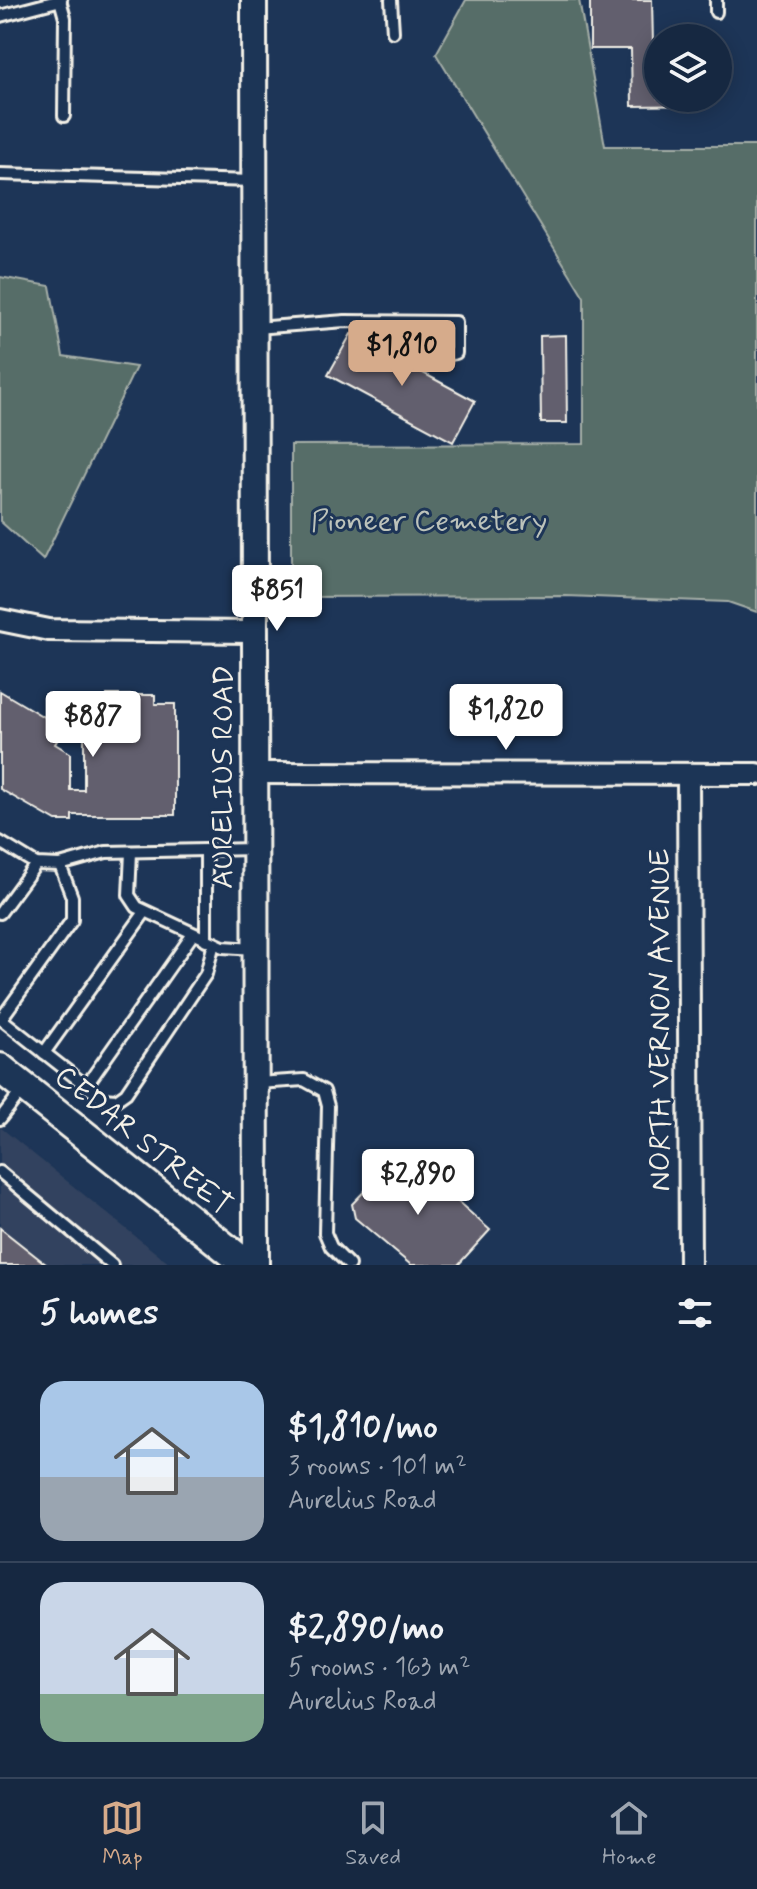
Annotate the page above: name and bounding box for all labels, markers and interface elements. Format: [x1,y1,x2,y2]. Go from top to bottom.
map controls [644,24,732,112]
button: layers [644,24,732,112]
pin: $1,810 [337,320,467,388]
text: $1,810 [366,329,438,363]
park label: Pioneer Cemetery [311,502,547,541]
pin: $851 [230,565,324,633]
text: $851 [250,574,304,608]
street label: AURELIUS ROAD [204,665,243,889]
pin: $1,820 [441,684,571,752]
pin: $887 [46,691,140,759]
text: $1,820 [468,693,544,727]
text: $887 [64,700,122,734]
street label: NORTH VERNON AVENUE [641,848,680,1192]
street label: CEDAR STREET [46,1057,240,1225]
pin: $2,890 [353,1149,483,1217]
text: $2,890 [380,1158,456,1192]
text: 5 homes [40,1291,158,1336]
icon: filters [673,1291,717,1335]
text: $1,810/mo [288,1405,438,1450]
icon: home [104,1413,200,1509]
text: 3 rooms · 101 m² [288,1450,467,1484]
text: Aurelius Road [288,1484,437,1518]
text: $2,890/mo [288,1606,444,1651]
icon: home [104,1614,200,1710]
text: 5 rooms · 163 m² [288,1651,471,1685]
text: Aurelius Road [288,1685,437,1719]
tab: Map [100,1796,144,1872]
tab: Saved [345,1796,401,1872]
tab: Home [602,1796,657,1872]

